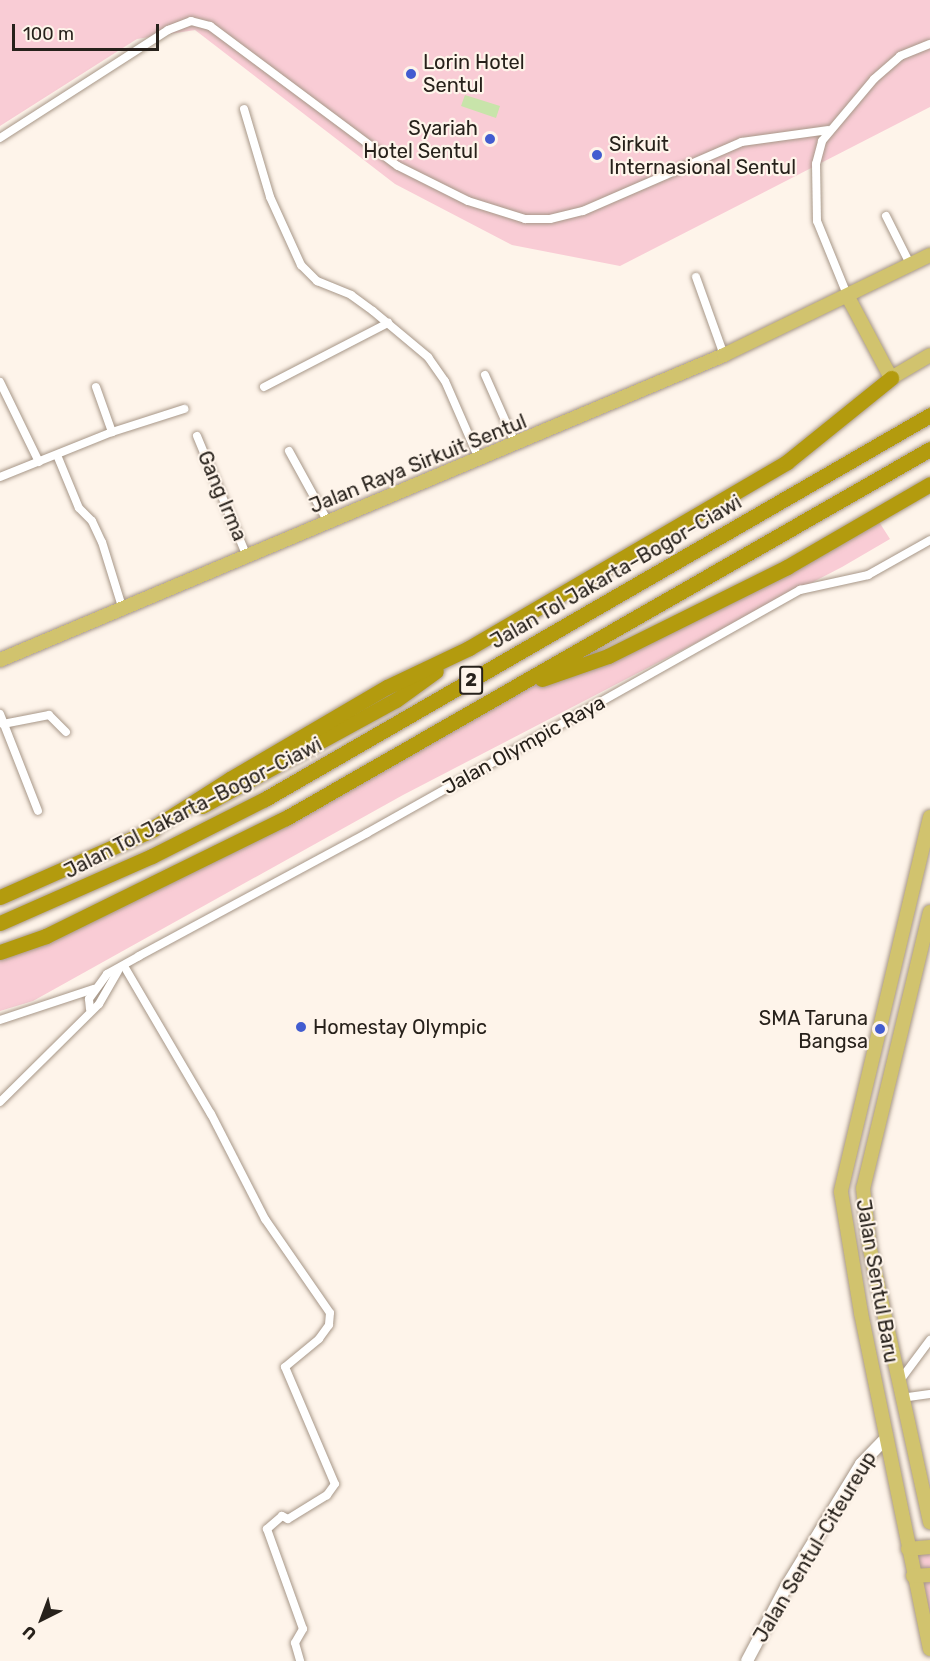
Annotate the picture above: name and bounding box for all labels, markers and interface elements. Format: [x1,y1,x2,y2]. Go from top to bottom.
scale bar [15,12,162,50]
text: 100 m [23,23,74,45]
place label: Lorin Hotel Sentul [423,51,525,98]
marker: Lorin Hotel Sentul [404,67,418,81]
place label: Syariah Hotel Sentul [363,116,478,163]
marker: Syariah Hotel Sentul [483,132,497,146]
place label: Sirkuit Internasional Sentul [609,132,796,179]
marker: Sirkuit Internasional Sentul [590,148,604,162]
street label: Jalan Raya Sirkuit Sentul [306,409,530,519]
street label: Gang Irma [192,447,252,545]
street label: Jalan Tol Jakarta–Bogor–Ciawi [486,490,746,654]
road number: 2 [459,665,483,695]
street label: Jalan Olympic Raya [439,690,609,800]
street label: Jalan Tol Jakarta–Bogor–Ciawi [60,732,326,884]
place label: SMA Taruna Bangsa [758,1006,868,1053]
place label: Homestay Olympic [313,1015,488,1039]
marker: Homestay Olympic [294,1020,308,1034]
marker: SMA Taruna Bangsa [873,1022,887,1036]
street label: Jalan Sentul Baru [851,1197,903,1365]
street label: Jalan Sentul-Citeureup [748,1447,882,1647]
north arrow [12,1589,72,1649]
text: U [19,1622,40,1644]

